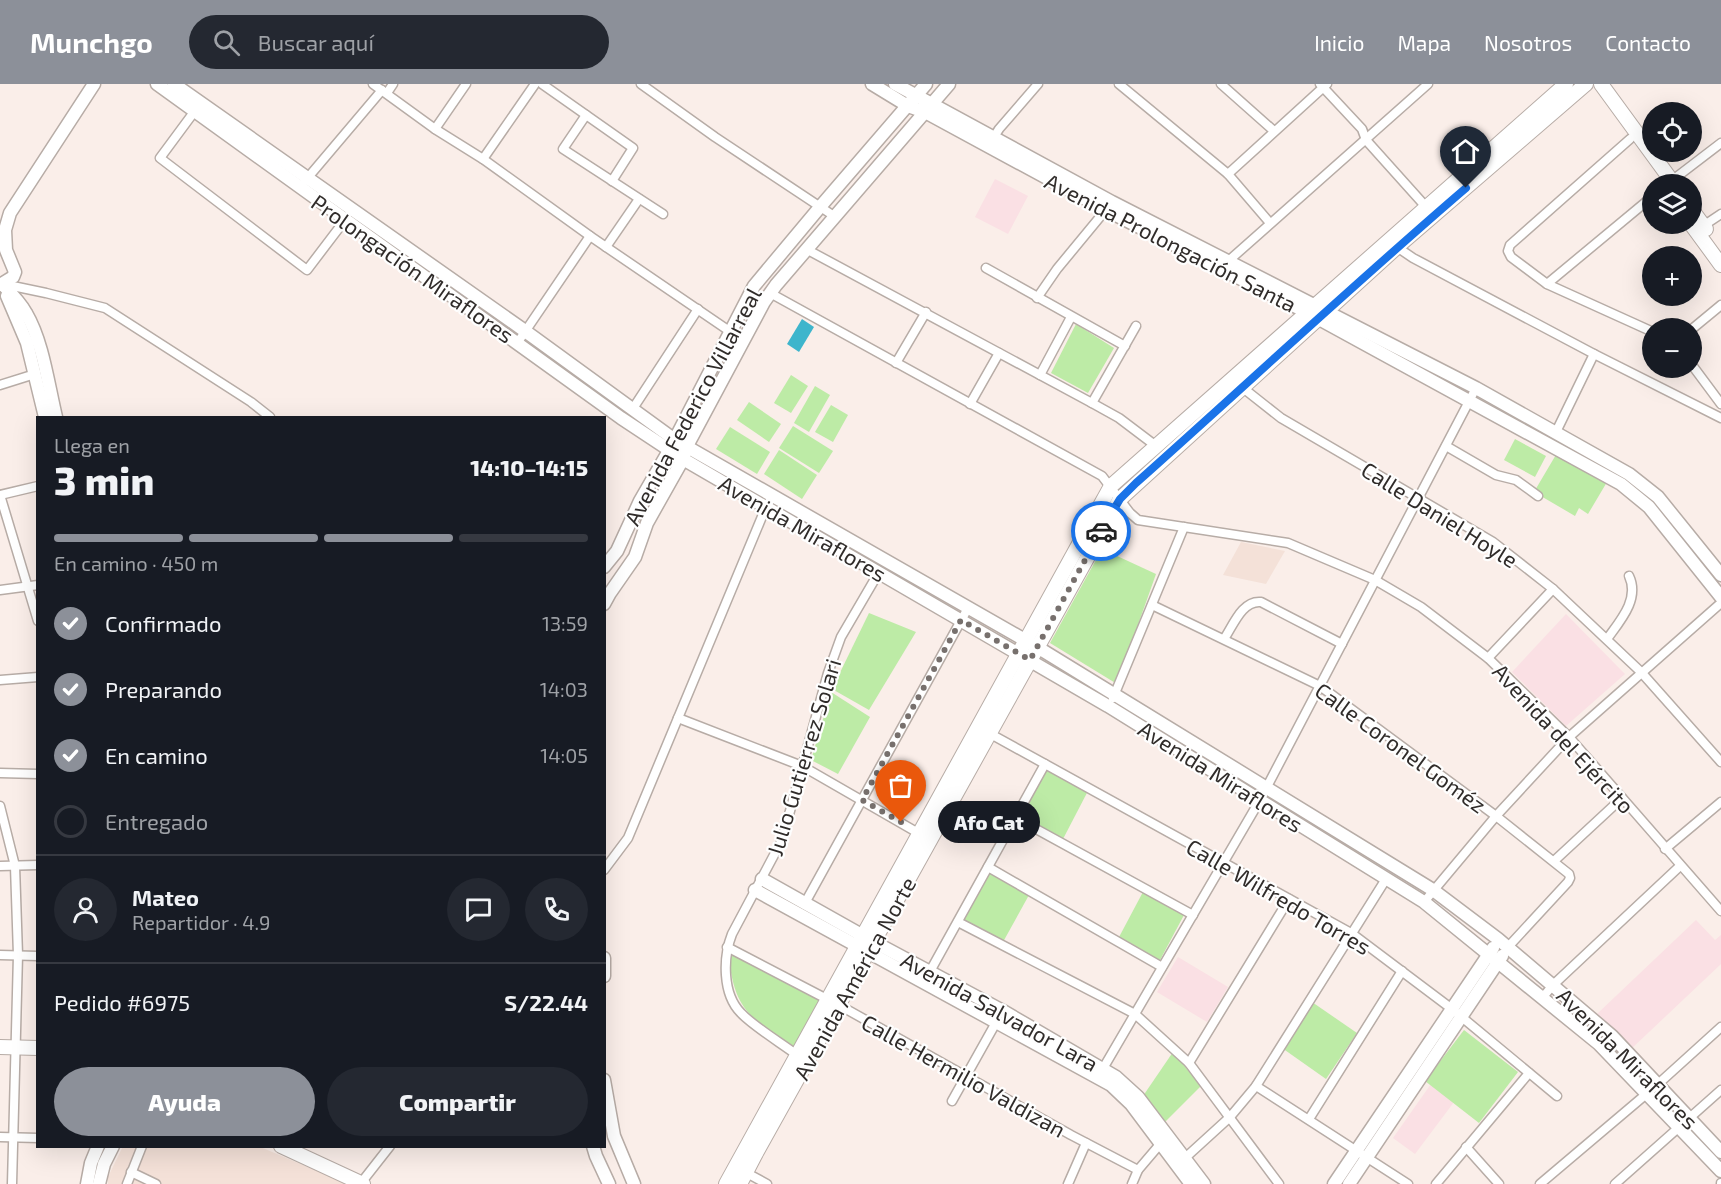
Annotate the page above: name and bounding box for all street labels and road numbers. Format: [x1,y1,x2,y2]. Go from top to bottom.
street label: Avenida Prolongación Santa [1041,167,1301,317]
street label: Prolongación Miraflores [307,188,519,348]
street label: Avenida Federico Villarreal [618,282,766,529]
street label: Calle Daniel Hoyle [1357,456,1523,572]
street label: Avenida Miraflores [715,470,891,586]
street label: Julio Gutierrez Solari [761,655,845,859]
street label: Avenida del Ejército [1487,658,1640,819]
street label: Calle Coronel Goméz [1311,676,1491,818]
street label: Avenida Miraflores [1134,715,1308,837]
street label: Calle Wilfredo Torres [1182,833,1376,959]
street label: Avenida América Norte [787,872,921,1084]
street label: Avenida Salvador Lara [897,946,1103,1076]
street label: Avenida Miraflores [1552,982,1704,1134]
street label: Calle Hermilio Valdizan [858,1008,1070,1142]

